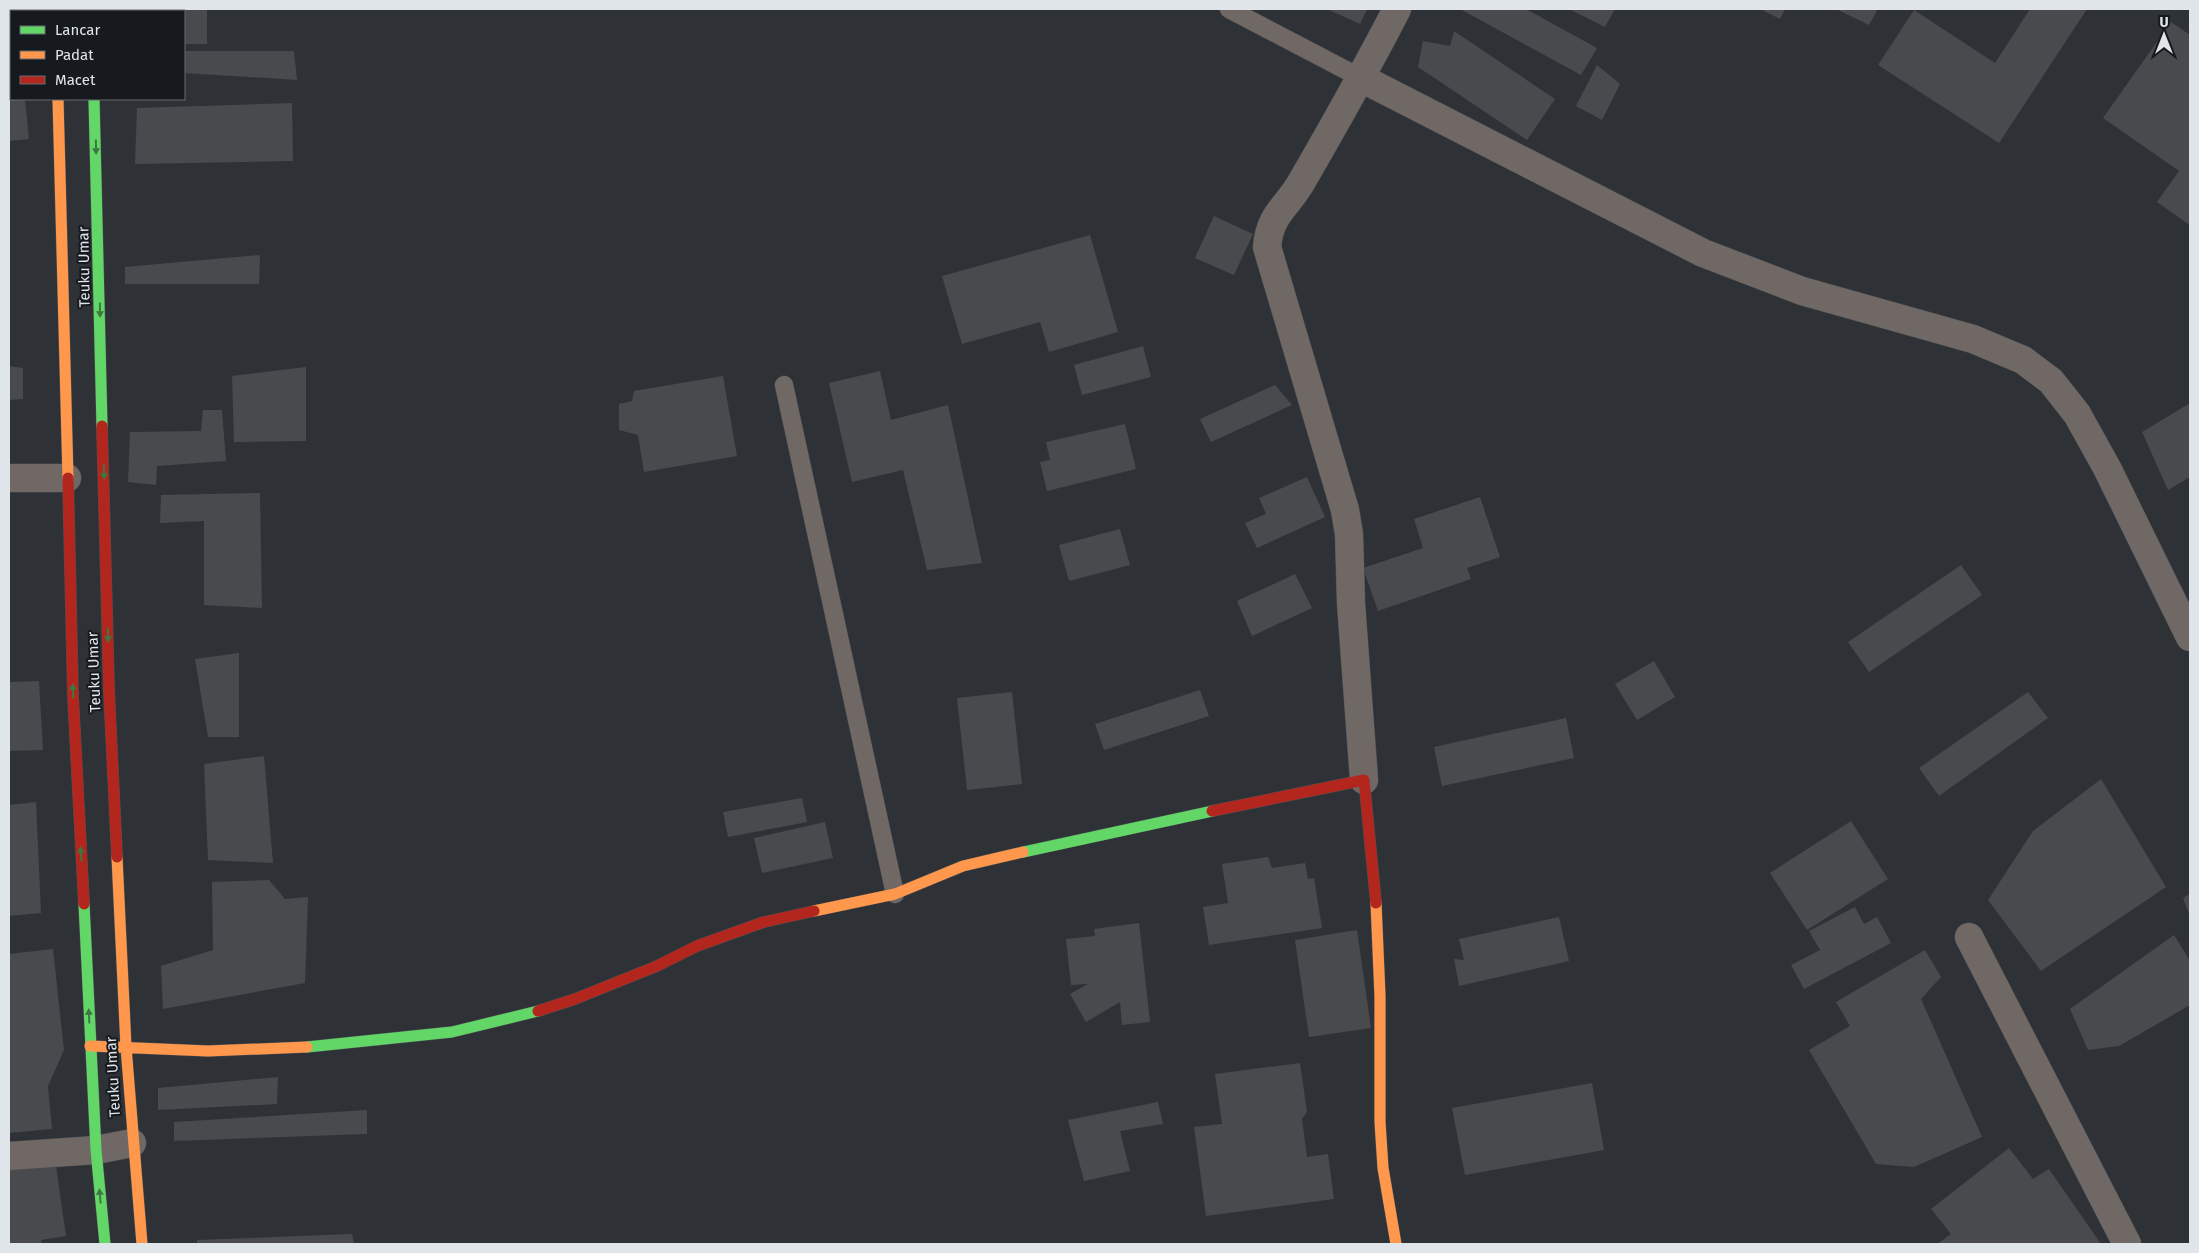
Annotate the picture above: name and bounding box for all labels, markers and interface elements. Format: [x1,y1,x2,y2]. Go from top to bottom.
legend [10,10,185,100]
north arrow [2139,10,2189,60]
text: U [2159,14,2169,31]
text: Lancar [55,21,100,39]
text: Padat [55,46,94,64]
text: Macet [55,71,96,89]
one-way arrow [92,140,100,156]
street label: Teuku Umar [74,226,94,308]
one-way arrow [96,302,104,318]
one-way arrow [100,465,108,481]
one-way arrow [104,627,112,643]
street label: Teuku Umar [84,631,104,713]
one-way arrow [69,683,77,699]
one-way arrow [76,846,84,862]
one-way arrow [84,1008,92,1024]
street label: Teuku Umar [102,1036,124,1118]
one-way arrow [96,1187,104,1203]

